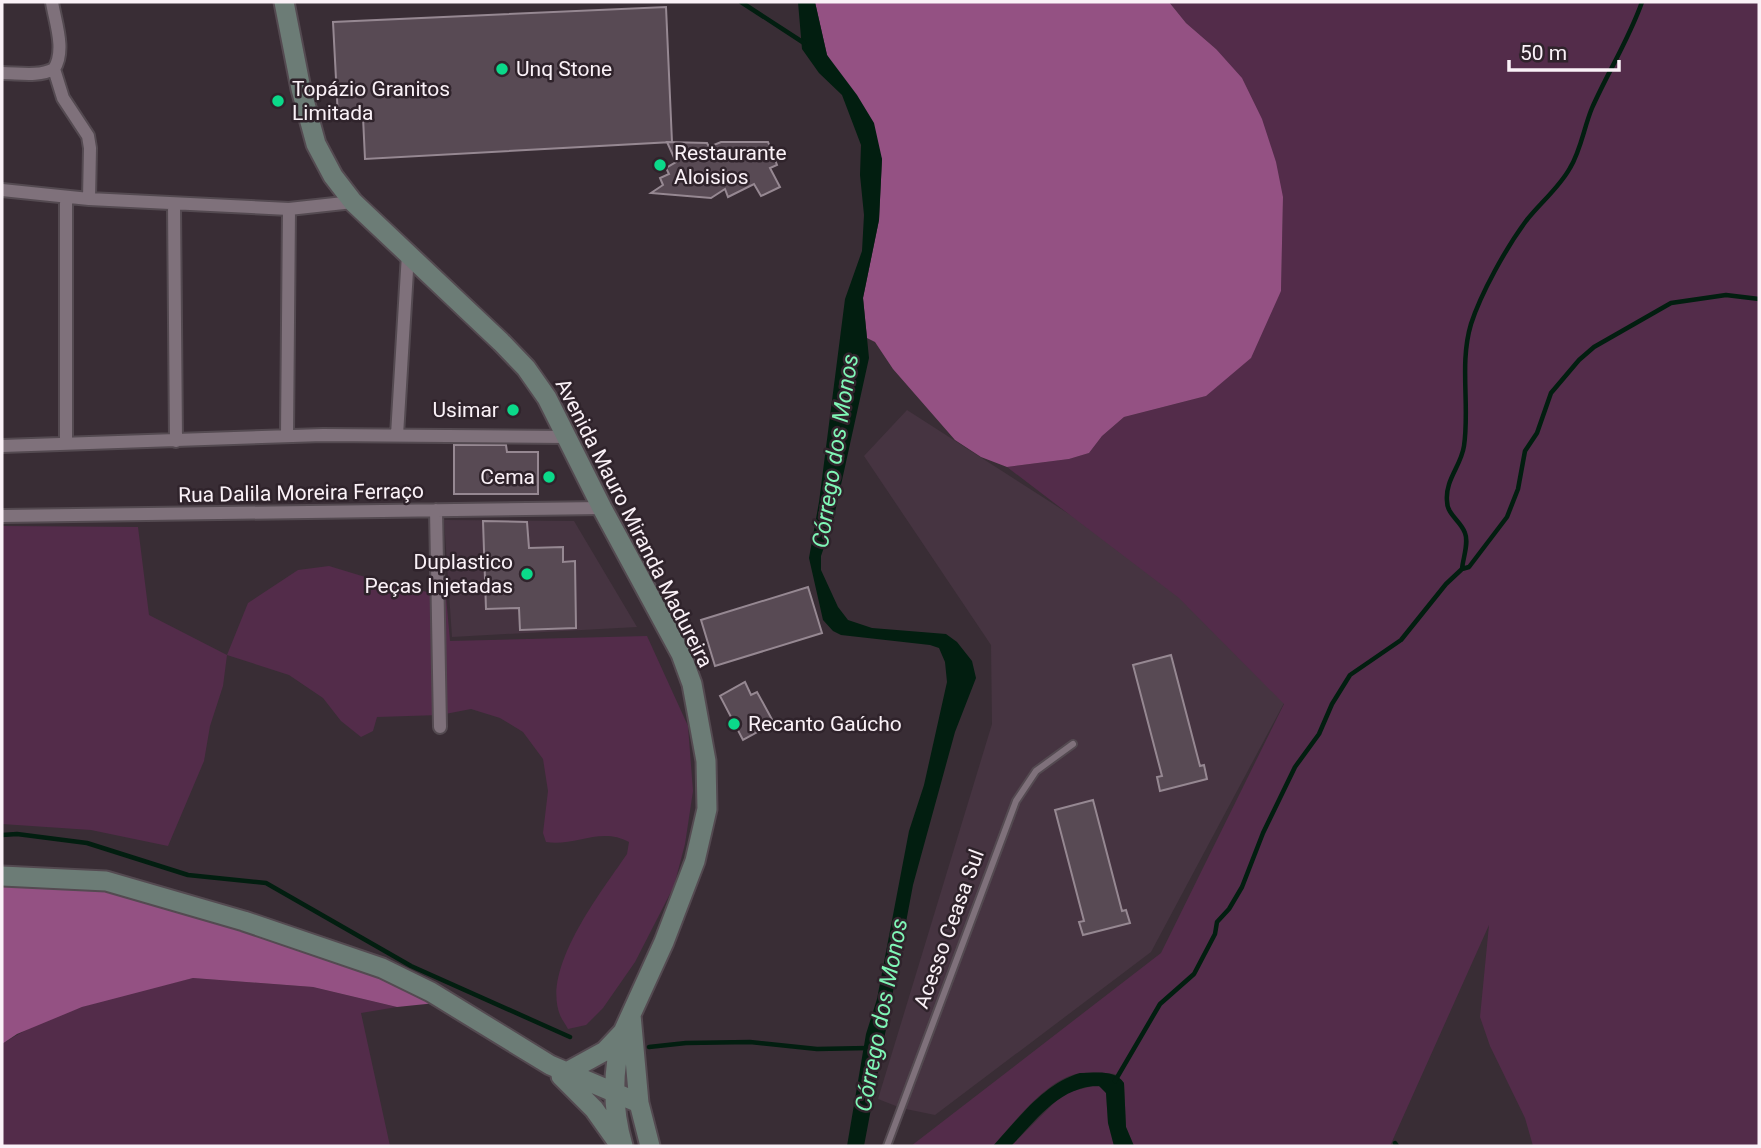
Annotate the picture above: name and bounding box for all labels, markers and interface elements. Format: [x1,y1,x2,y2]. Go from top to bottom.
scale bar [1509,28,1619,72]
text: 50 m [1520,41,1567,65]
place label: Unq Stone [516,57,612,81]
marker: Unq Stone [494,61,510,77]
place label: Topázio Granitos Limitada [292,77,450,125]
marker: Topázio Granitos Limitada [270,93,286,109]
place label: Restaurante Aloisios [674,141,787,189]
marker: Restaurante Aloisios [652,157,668,173]
water label: Córrego dos Monos [807,352,864,550]
street label: Avenida Mauro Miranda Madureira [550,375,718,671]
place label: Usimar [432,398,499,422]
marker: Usimar [505,402,521,418]
place label: Cema [480,465,535,489]
marker: Cema [541,469,557,485]
street label: Rua Dalila Moreira Ferraço [178,479,424,507]
place label: Duplastico Peças Injetadas [364,550,513,598]
marker: Duplastico Peças Injetadas [519,566,535,582]
place label: Recanto Gaúcho [748,712,902,736]
marker: Recanto Gaúcho [726,716,742,732]
street label: Acesso Ceasa Sul [909,846,989,1012]
water label: Córrego dos Monos [850,916,913,1114]

